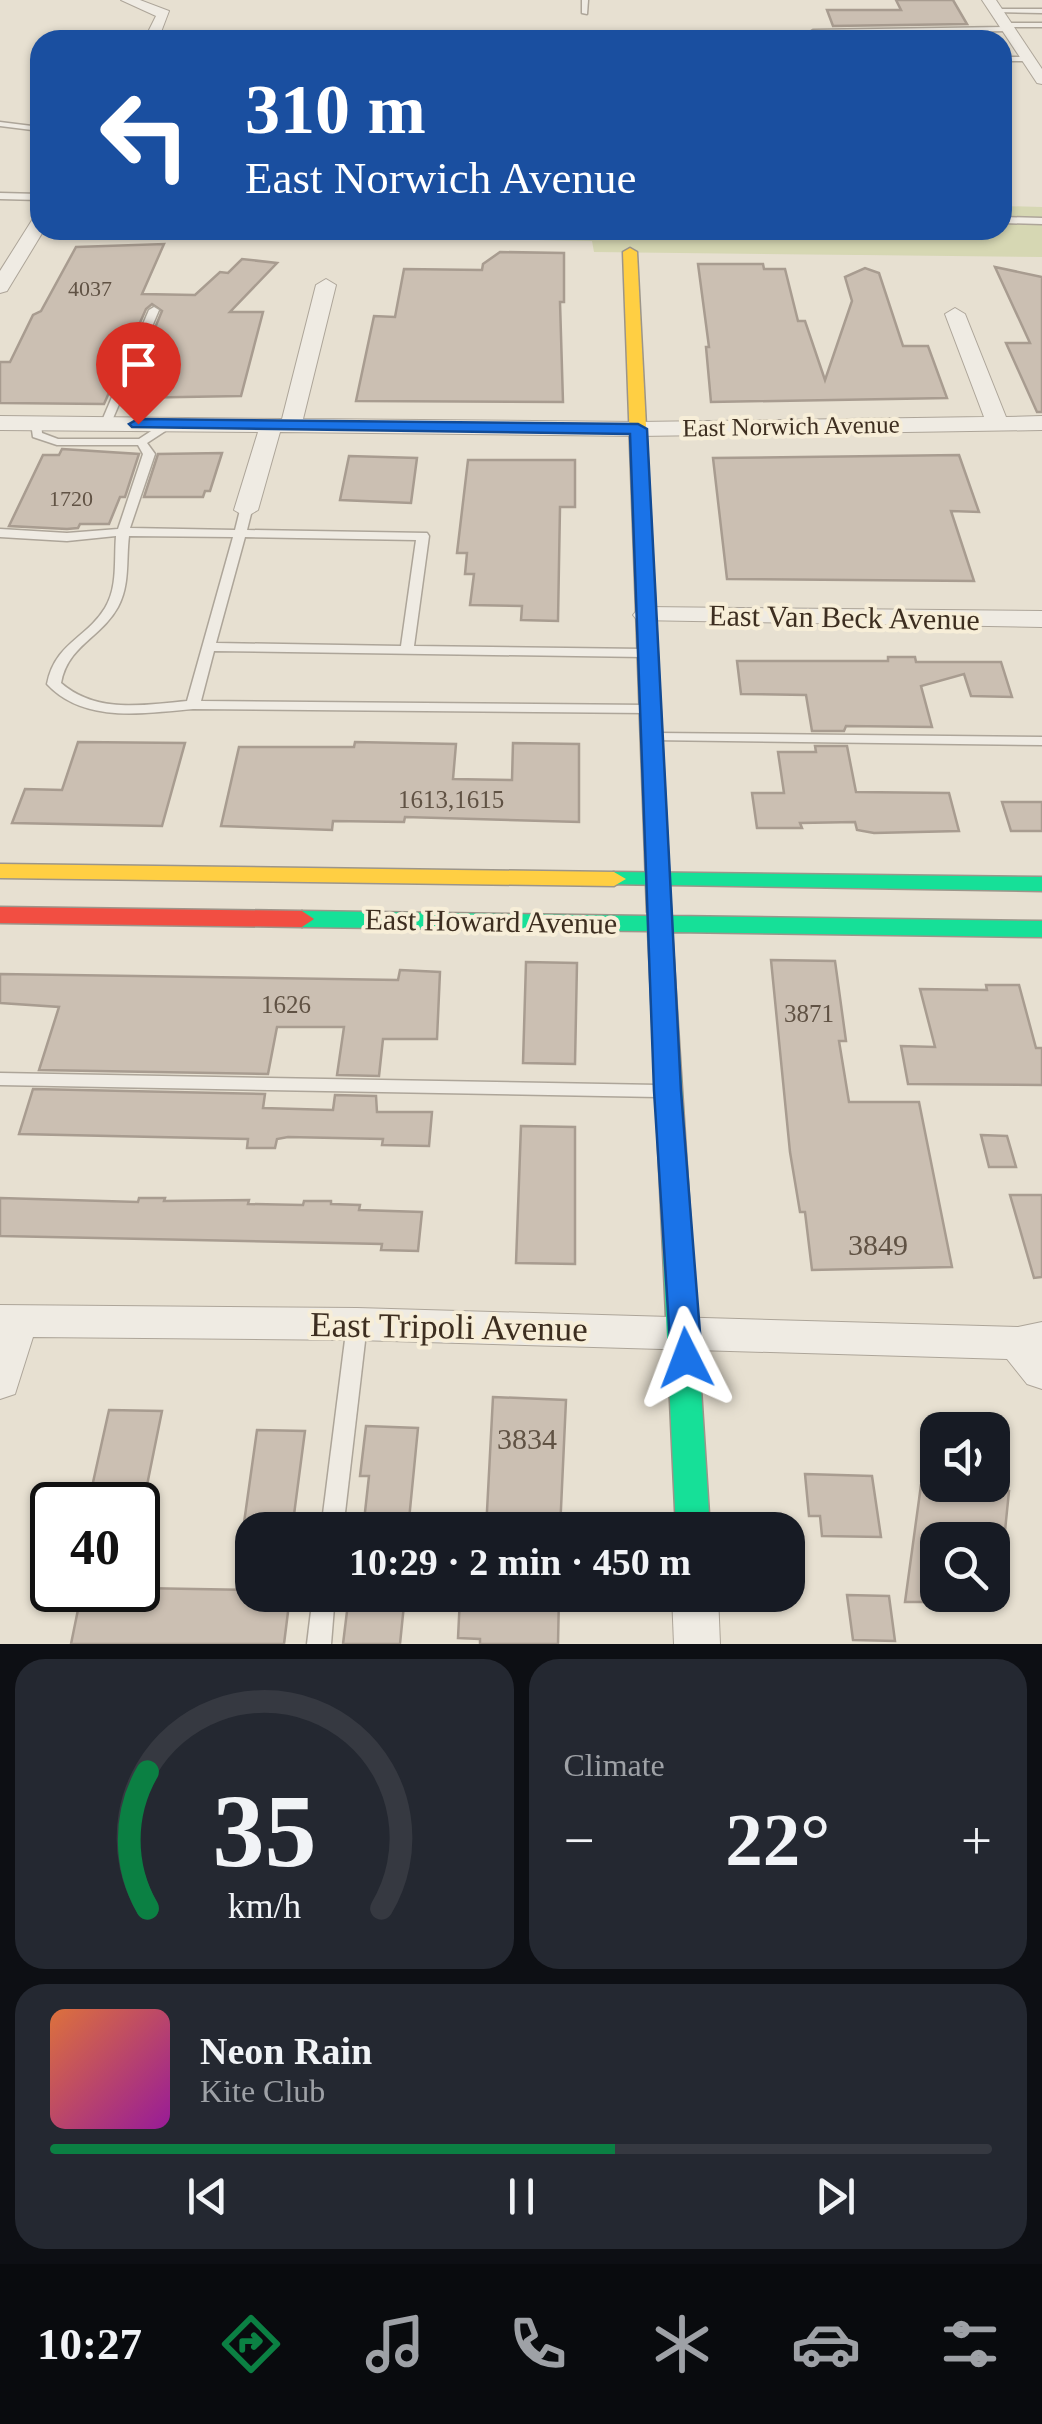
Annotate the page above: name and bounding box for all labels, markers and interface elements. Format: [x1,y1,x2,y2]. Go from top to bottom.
icon: left [80,70,210,200]
text: 310 m [245,71,426,148]
text: East Norwich Avenue [245,153,637,203]
house number: 4037 [68,276,112,301]
pin [96,322,181,425]
icon: arrive [111,337,166,392]
street label: East Norwich Avenue [682,411,900,441]
house number: 1720 [49,486,93,511]
street label: East Van Beck Avenue [708,598,980,636]
house number: 1613,1615 [398,786,504,813]
street label: East Howard Avenue [364,902,618,940]
house number: 1626 [261,991,311,1018]
house number: 3871 [784,1000,834,1027]
house number: 3849 [848,1228,908,1261]
street label: East Tripoli Avenue [310,1305,588,1349]
position arrow [634,1306,738,1410]
map controls [920,1412,1010,1612]
button: sound [920,1412,1010,1502]
house number: 3834 [497,1422,557,1455]
speed limit sign: 40 [30,1482,160,1612]
button: search [920,1522,1010,1612]
text: 10:29 · 2 min · 450 m [349,1541,691,1583]
text: Climate [564,1747,665,1783]
text: 35 [212,1773,316,1888]
text: 22° [725,1798,830,1881]
text: − [564,1810,595,1871]
text: + [961,1810,992,1871]
text: km/h [228,1886,301,1926]
text: Neon Rain [200,2030,372,2072]
text: Kite Club [200,2073,325,2109]
icon: previous [180,2169,235,2224]
icon: pause [494,2169,549,2224]
icon: next [808,2169,863,2224]
icon: directions [216,2309,286,2379]
icon: music [360,2309,430,2379]
icon: phone [503,2309,573,2379]
icon: climate [647,2309,717,2379]
icon: car [791,2309,861,2379]
icon: filters [935,2309,1005,2379]
text: 10:27 [37,2319,142,2369]

